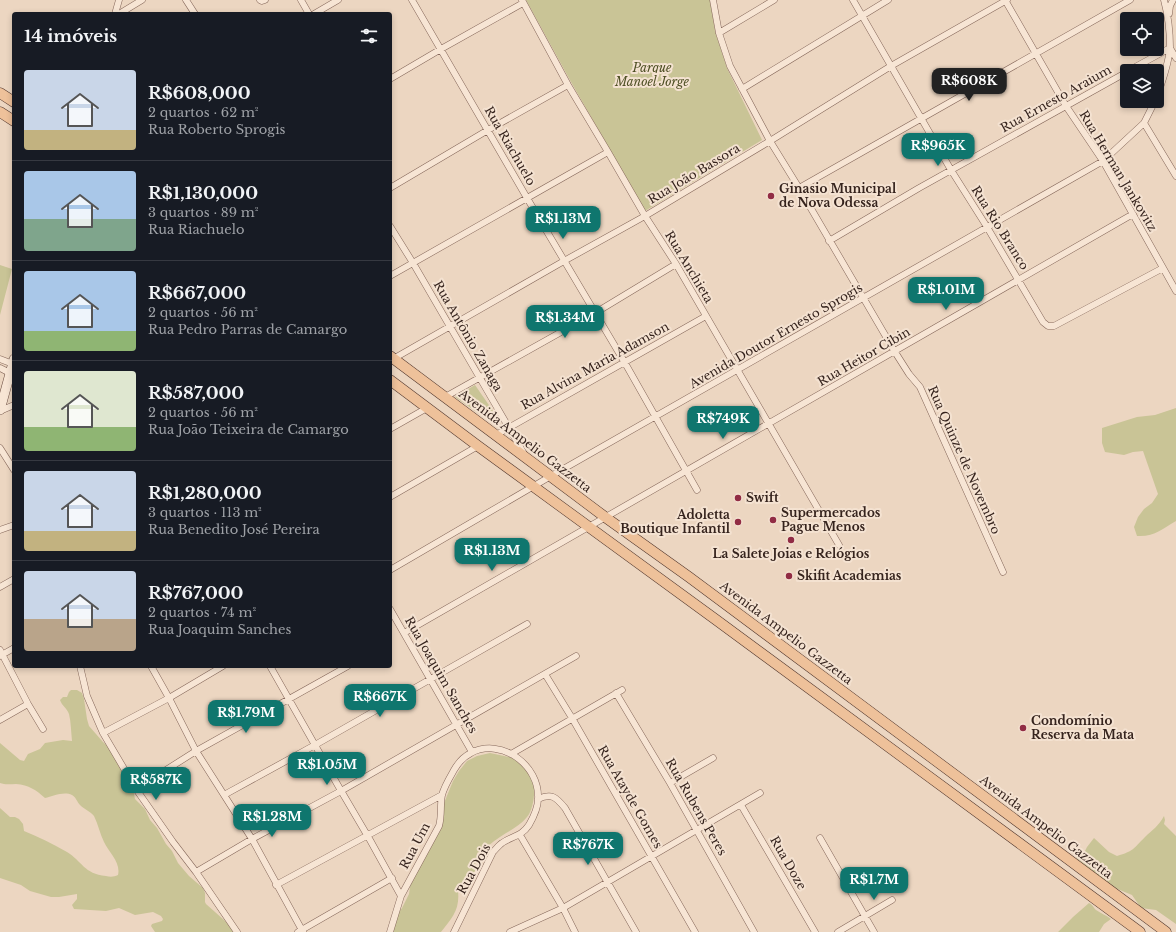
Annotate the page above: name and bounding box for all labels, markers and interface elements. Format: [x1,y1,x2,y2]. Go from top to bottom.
map controls [1120,12,1164,108]
button: locate [1120,12,1164,56]
icon: filters [358,25,380,47]
text: 14 imóveis [24,26,117,47]
park label: Parque Manoel Jorge [614,60,690,89]
street label: Rua Ernesto Araium [998,62,1114,135]
button: layers [1120,64,1164,108]
pin: R$608K [936,68,1002,102]
text: R$608K [941,72,997,89]
text: R$608,000 [148,83,251,104]
icon: home [56,86,104,134]
street label: Rua Riachuelo [482,103,539,188]
text: 2 quartos · 62 m² [148,104,259,121]
street label: Rua Herman Jankovitz [1076,108,1161,234]
text: Rua Roberto Sprogis [148,121,286,138]
pin: R$965K [905,133,971,167]
text: R$965K [911,137,965,154]
street label: Rua João Bassora [645,140,743,207]
place label: Ginasio Municipal de Nova Odessa [779,181,897,210]
text: R$1,130,000 [148,183,258,204]
street label: Rua Rio Branco [969,183,1032,273]
icon: home [56,187,104,235]
marker: Ginasio Municipal de Nova Odessa [766,191,776,201]
text: 3 quartos · 89 m² [148,204,258,221]
pin: R$1.13M [526,206,600,240]
text: R$1.13M [535,210,591,227]
text: Rua Riachuelo [148,221,244,238]
street label: Rua Anchieta [662,228,717,306]
pin: R$1.01M [909,277,983,311]
street label: Rua Antônio Zanaga [431,278,506,394]
street label: Avenida Doutor Ernesto Sprogis [686,280,865,392]
text: R$1.01M [917,281,975,298]
text: R$667,000 [148,283,246,304]
icon: home [56,287,104,335]
text: 2 quartos · 56 m² [148,304,258,321]
pin: R$1.34M [528,305,602,339]
text: R$1.34M [535,309,595,326]
street label: Rua Alvina Maria Adamson [518,319,671,413]
text: Rua Pedro Parras de Camargo [148,321,347,338]
street label: Rua Heitor Cibin [815,324,913,389]
text: R$587,000 [148,383,244,404]
street label: Rua Quinze de Novembro [925,383,1004,536]
street label: Avenida Ampelio Gazzetta [455,385,595,496]
icon: home [56,387,104,435]
text: 2 quartos · 56 m² [148,404,258,421]
pin: R$749K [690,406,756,440]
text: R$749K [696,410,750,427]
text: Rua João Teixeira de Camargo [148,421,349,438]
text: R$1,280,000 [148,483,262,504]
icon: home [56,487,104,535]
place label: Swift [746,490,779,505]
marker: Swift [733,493,743,503]
text: 3 quartos · 113 m² [148,504,262,521]
place label: Supermercados Pague Menos [781,505,881,534]
place label: Adoletta Boutique Infantil [620,507,731,536]
marker: Supermercados Pague Menos [768,515,778,525]
marker: Adoletta Boutique Infantil [733,517,743,527]
text: Rua Benedito José Pereira [148,521,320,538]
marker: La Salete Joias e Relógios [786,535,796,545]
pin: R$1.13M [455,538,529,572]
text: R$1.13M [464,542,520,559]
place label: La Salete Joias e Relógios [713,546,870,561]
place label: Skifit Academias [797,568,902,583]
marker: Skifit Academias [784,571,794,581]
street label: Avenida Ampelio Gazzetta [716,577,856,688]
text: R$767,000 [148,583,243,604]
icon: home [56,587,104,635]
text: 2 quartos · 74 m² [148,604,256,621]
street label: Rua Joaquim Sanches [402,614,481,736]
text: Rua Joaquim Sanches [148,621,291,638]
pin: R$667K [347,684,413,718]
text: R$667K [353,688,407,705]
pin: R$1.79M [209,700,283,734]
text: R$1.79M [217,704,275,721]
place label: Condomínio Reserva da Mata [1031,713,1134,742]
marker: Condomínio Reserva da Mata [1018,723,1028,733]
street label: Rua Atayde Gomes [595,743,666,851]
pin: R$1.05M [290,752,364,786]
text: R$1.05M [297,756,357,773]
street label: Rua Rubens Peres [663,756,730,858]
pin: R$587K [123,767,189,801]
text: R$587K [130,771,182,788]
street label: Avenida Ampelio Gazzetta [976,771,1116,882]
pin: R$1.28M [235,804,309,838]
text: R$1.28M [242,808,302,825]
street label: Rua Um [396,820,433,871]
pin: R$767K [555,832,621,866]
street label: Rua Doze [767,833,810,892]
text: R$767K [562,836,614,853]
street label: Rua Dois [454,841,494,897]
pin: R$1.7M [841,867,907,901]
text: R$1.7M [849,871,899,888]

